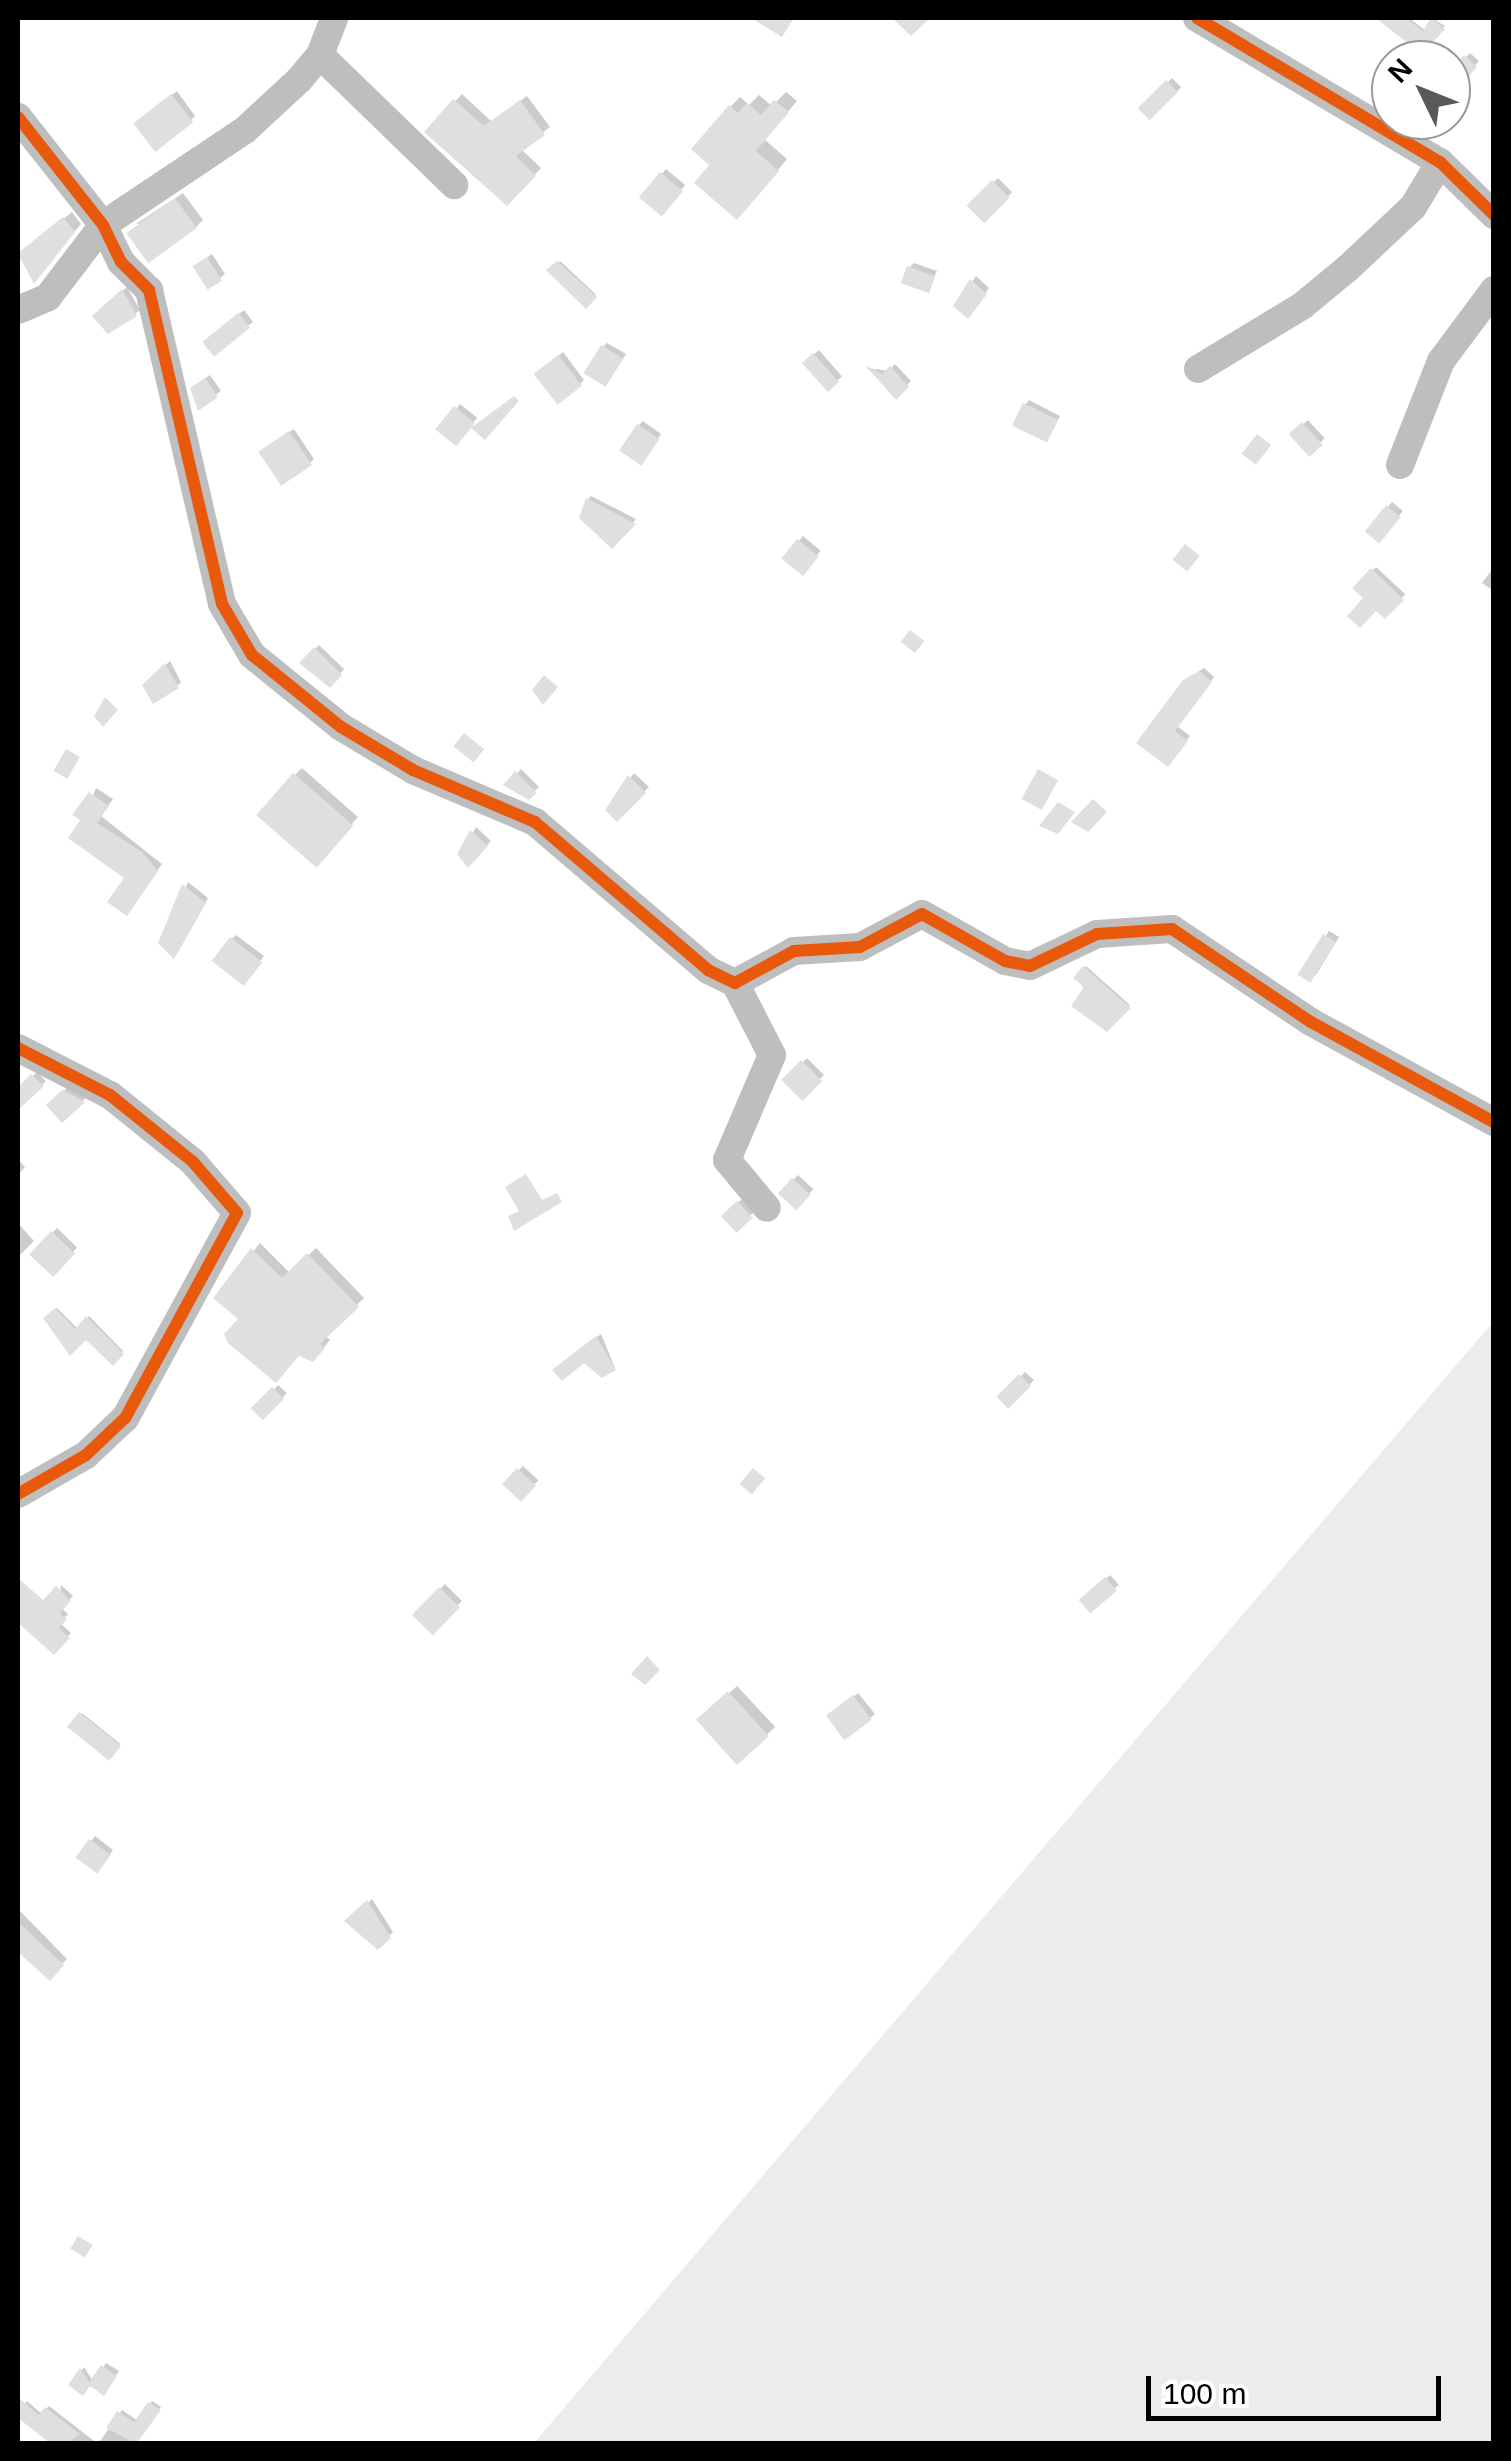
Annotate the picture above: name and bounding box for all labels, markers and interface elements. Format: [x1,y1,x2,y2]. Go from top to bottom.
north arrow [1371,40,1471,140]
text: N [1382,53,1418,89]
scale bar [1151,2356,1446,2418]
text: 100 m [1163,2377,1246,2410]

